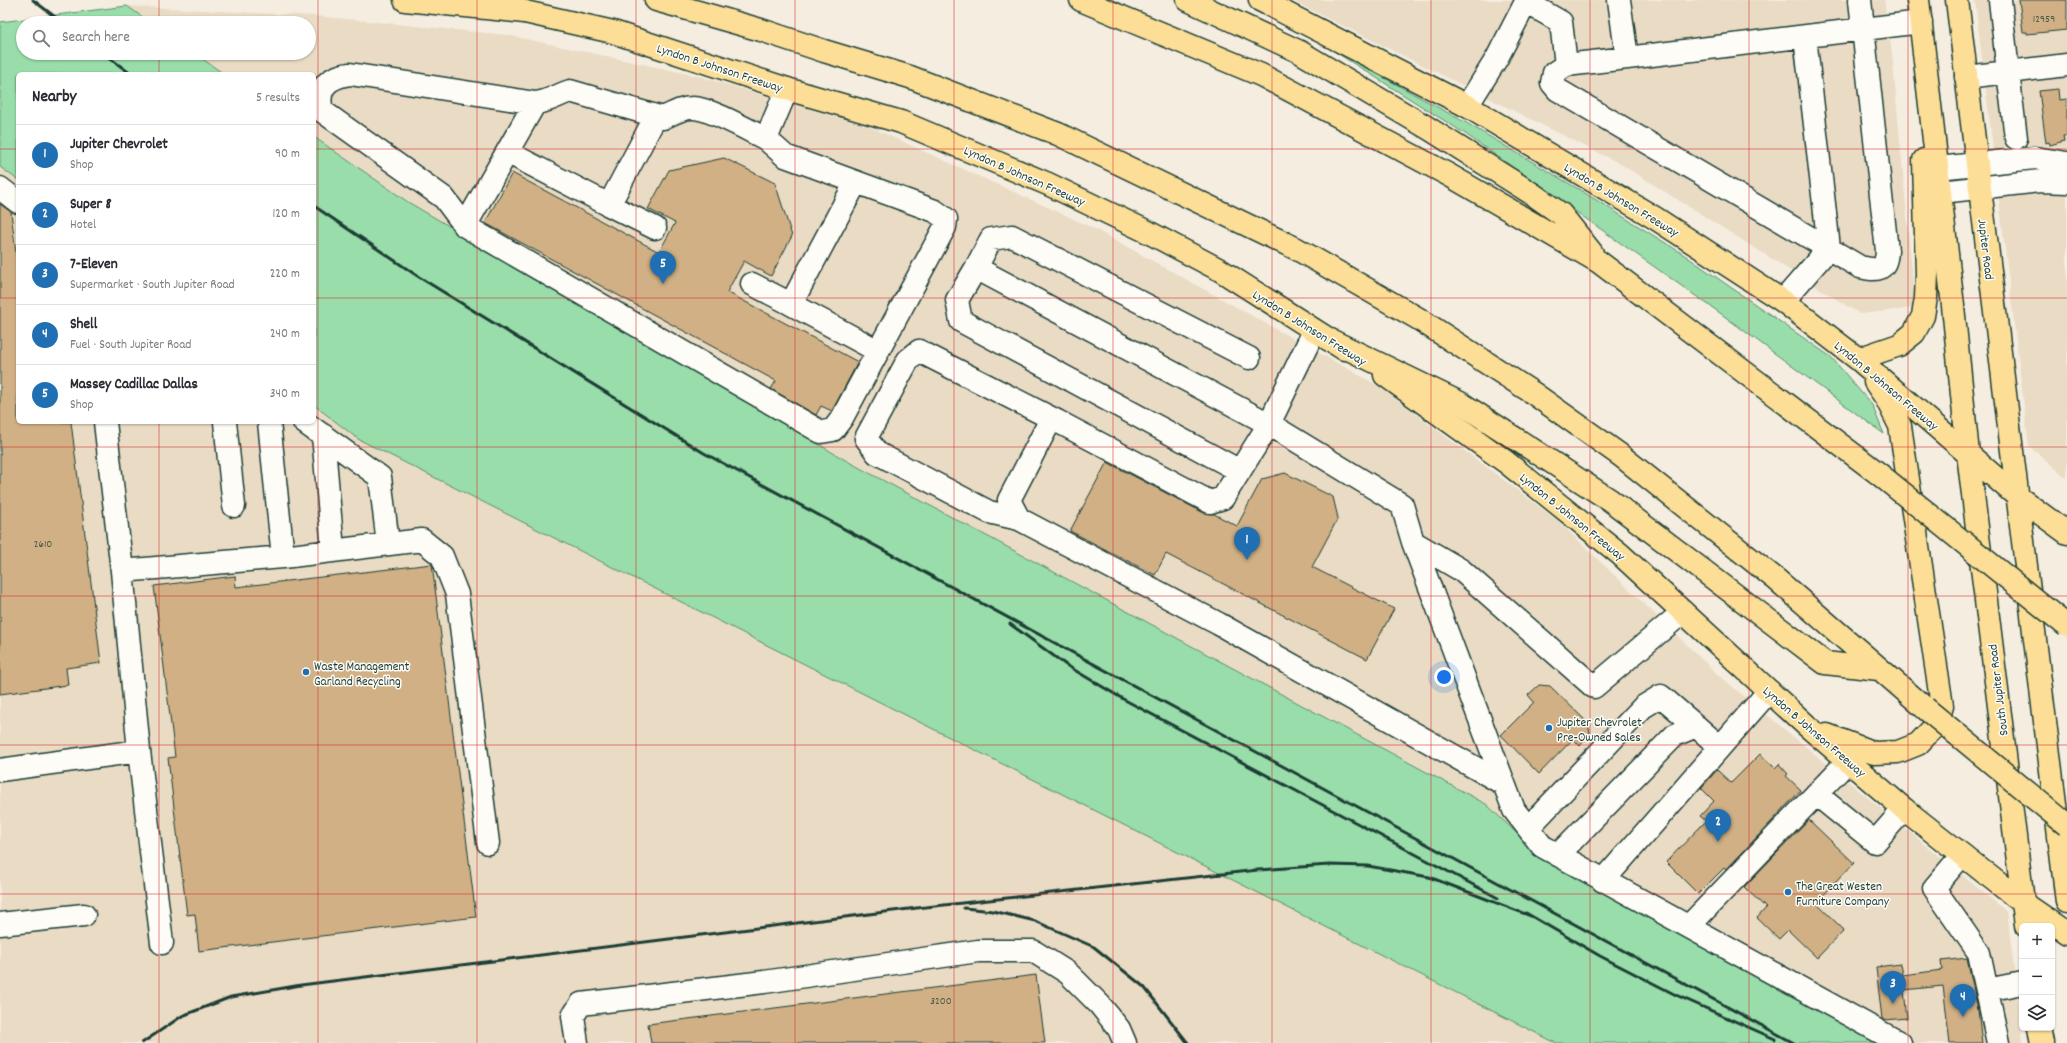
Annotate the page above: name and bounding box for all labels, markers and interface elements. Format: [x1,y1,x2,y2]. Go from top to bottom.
house number: 12959 [2033,12,2055,28]
search box [16,16,316,60]
icon: search [30,27,52,49]
text: Search here [62,27,130,49]
street label: Lyndon B Johnson Freeway [654,40,785,99]
text: Nearby [32,86,76,110]
text: 5 results [256,89,300,108]
text: Jupiter Chevrolet [70,134,168,156]
street label: Lyndon B Johnson Freeway [960,142,1088,213]
text: 1 [44,145,46,164]
text: 90 m [275,145,300,164]
text: Shop [70,156,93,175]
street label: Lyndon B Johnson Freeway [1560,159,1682,243]
text: Super 8 [70,194,112,216]
text: 2 [42,205,48,224]
text: 120 m [272,205,300,224]
text: Hotel [70,216,96,235]
street label: Jupiter Road [1971,218,1998,281]
pin: 5 [650,251,676,284]
text: 7-Eleven [70,254,118,276]
text: 3 [42,265,48,284]
text: 220 m [270,265,300,284]
text: Supermarket · South Jupiter Road [70,276,235,295]
street label: Lyndon B Johnson Freeway [1248,286,1370,372]
text: Shell [70,314,97,336]
text: 4 [42,325,48,344]
text: 240 m [270,325,300,344]
text: Fuel · South Jupiter Road [70,336,191,355]
street label: Lyndon B Johnson Freeway [1829,337,1942,437]
text: Massey Cadillac Dallas [70,374,198,396]
text: 5 [42,385,48,404]
text: 340 m [270,385,300,404]
text: Shop [70,396,93,415]
street label: Lyndon B Johnson Freeway [1515,469,1629,567]
pin: 1 [1234,527,1260,560]
house number: 2610 [34,537,52,553]
street label: South Jupiter Road [1984,643,2015,737]
place label: Waste Management Garland Recycling [314,658,409,692]
marker: Waste Management Garland Recycling [301,667,311,677]
your location [1434,667,1454,687]
street label: Lyndon B Johnson Freeway [1758,683,1870,784]
place label: Jupiter Chevrolet Pre-Owned Sales [1557,714,1642,748]
marker: Jupiter Chevrolet Pre-Owned Sales [1544,723,1554,733]
pin: 2 [1705,809,1731,842]
place label: The Great Westen Furniture Company [1796,878,1890,912]
marker: The Great Westen Furniture Company [1783,887,1793,897]
map controls [2019,923,2055,1031]
button: + [2019,923,2055,959]
button: − [2019,959,2055,995]
pin: 3 [1880,971,1906,1004]
pin: 4 [1950,984,1976,1017]
house number: 3200 [930,994,952,1010]
button: layers [2019,995,2055,1031]

